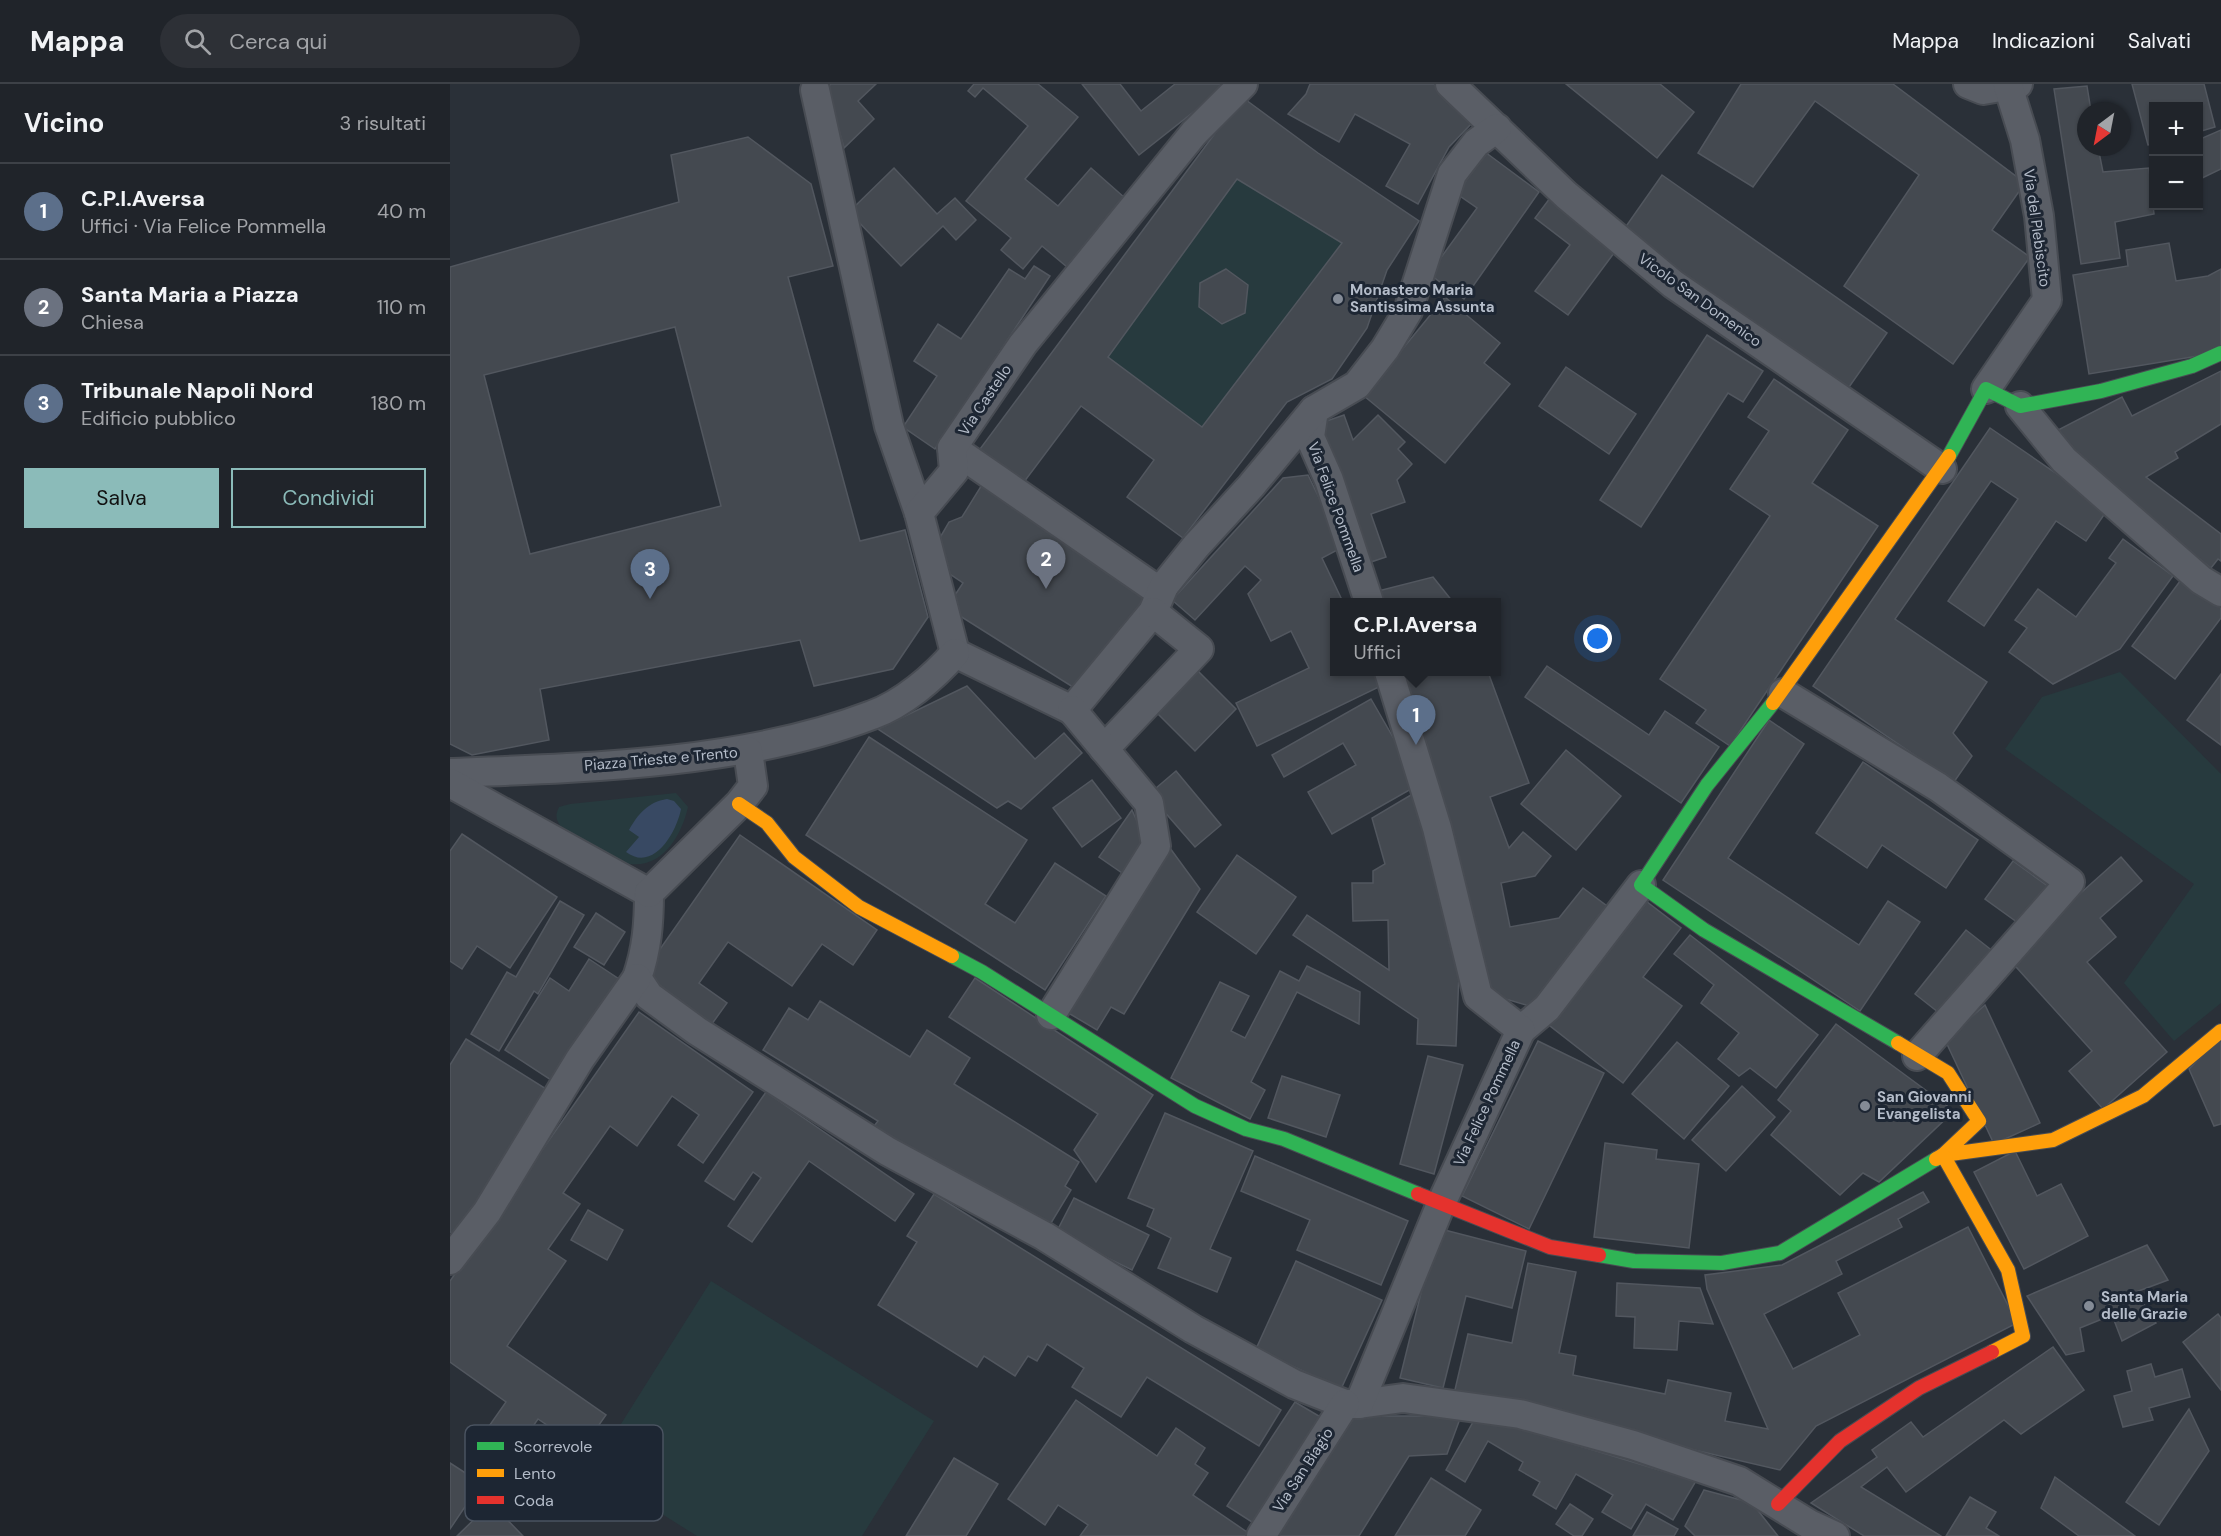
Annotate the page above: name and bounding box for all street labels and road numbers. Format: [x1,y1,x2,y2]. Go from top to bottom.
street label: Via del Plebiscito [2019,168,2055,288]
street label: Vicolo San Domenico [1634,249,1766,352]
street label: Via Castello [954,360,1016,439]
street label: Via Felice Pommella [1303,439,1369,575]
street label: Piazza Trieste e Trento [583,742,739,776]
street label: Via Felice Pommella [1449,1037,1525,1169]
street label: Via San Biagio [1268,1424,1338,1516]

